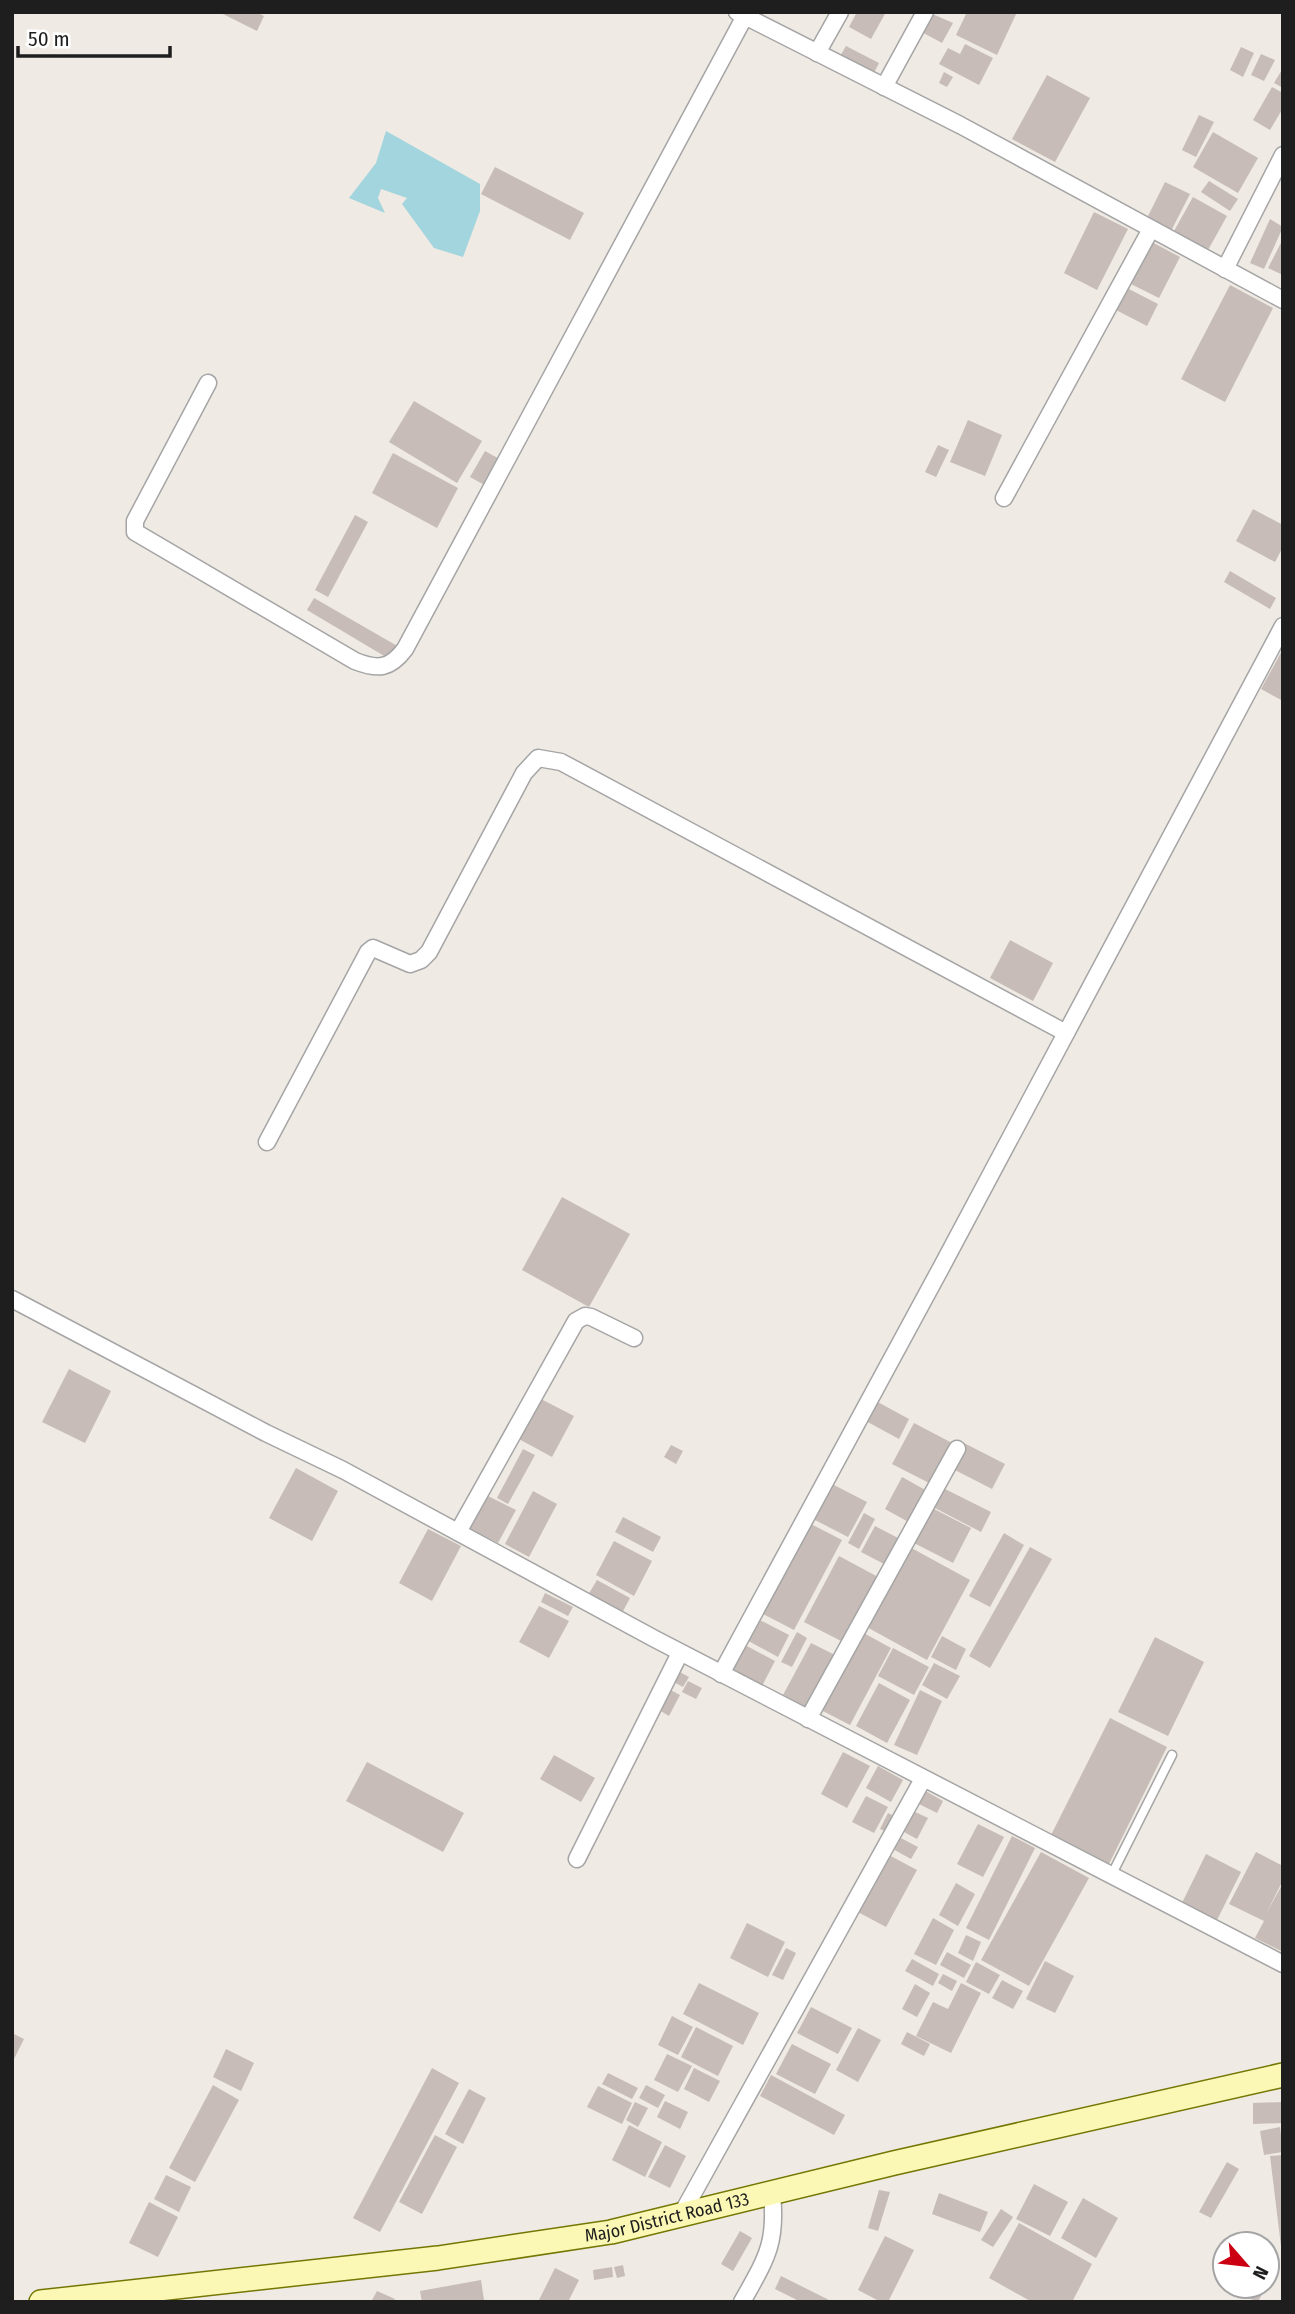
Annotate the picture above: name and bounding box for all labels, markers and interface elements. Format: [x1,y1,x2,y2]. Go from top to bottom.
scale bar [18,14,170,58]
text: 50 m [28,26,70,52]
street label: Major District Road 133 [583,2188,751,2247]
north arrow [1211,2230,1281,2300]
text: N [1248,2262,1273,2283]

